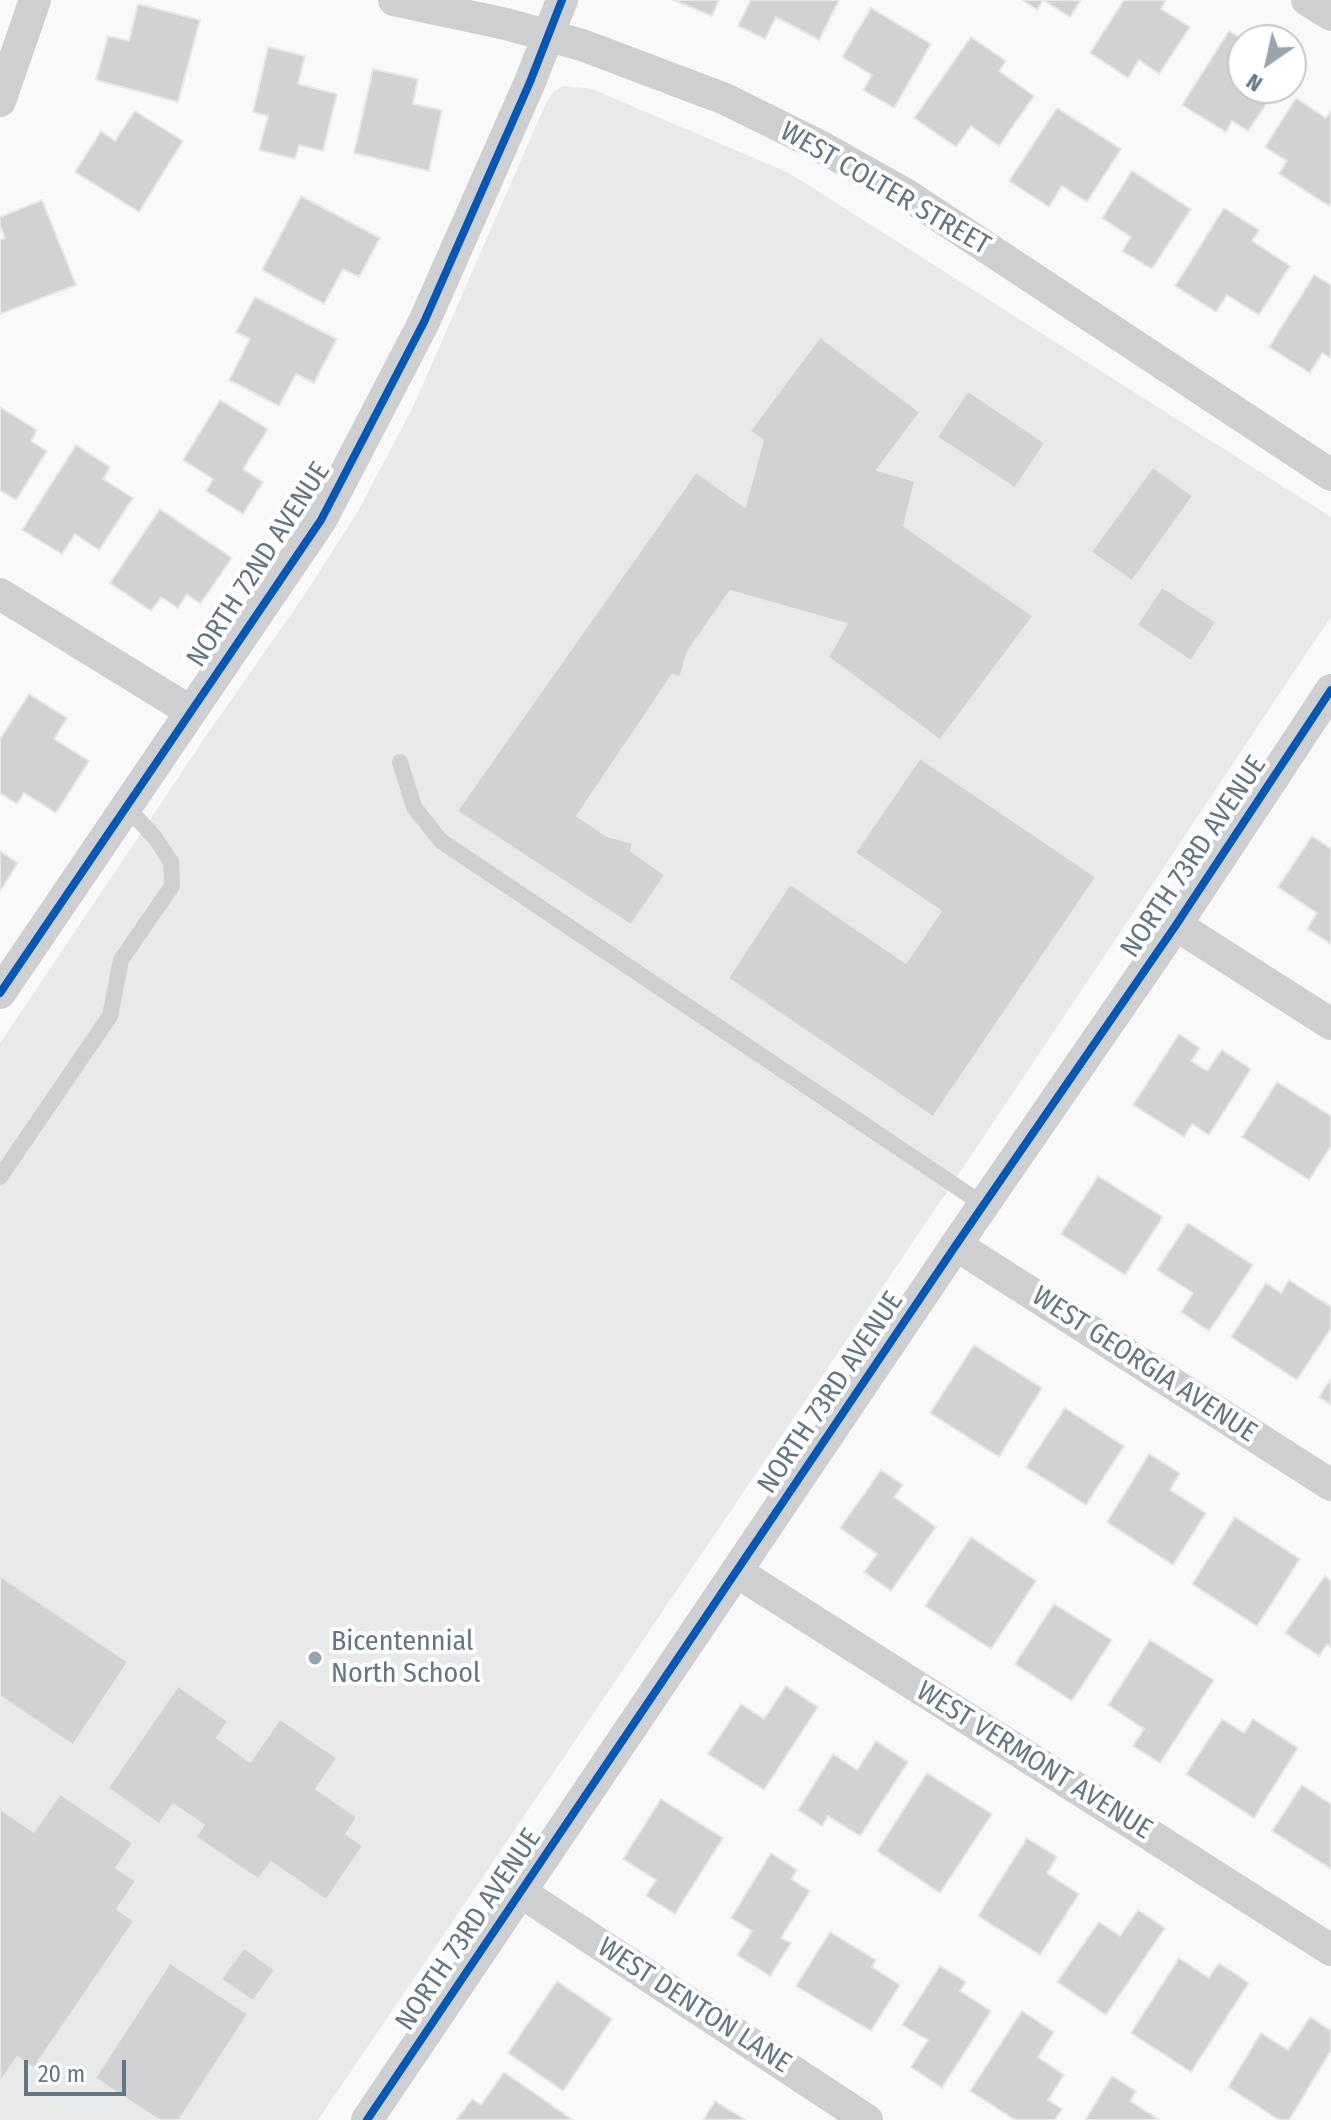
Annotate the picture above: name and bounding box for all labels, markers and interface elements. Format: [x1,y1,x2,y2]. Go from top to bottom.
north arrow [1227,24,1307,104]
text: N [1241,68,1267,98]
street label: WEST COLTER STREET [774,115,996,263]
street label: NORTH 72ND AVENUE [180,456,338,674]
street label: NORTH 73RD AVENUE [1114,750,1274,964]
street label: WEST GEORGIA AVENUE [1025,1280,1263,1450]
street label: NORTH 73RD AVENUE [751,1286,911,1500]
place label: Bicentennial North School [331,1625,480,1691]
marker: Bicentennial North School [306,1649,324,1667]
street label: WEST VERMONT AVENUE [910,1675,1158,1847]
street label: NORTH 73RD AVENUE [389,1823,549,2037]
street label: WEST DENTON LANE [591,1931,797,2081]
scale bar [28,2044,130,2094]
text: 20 m [38,2060,85,2088]

